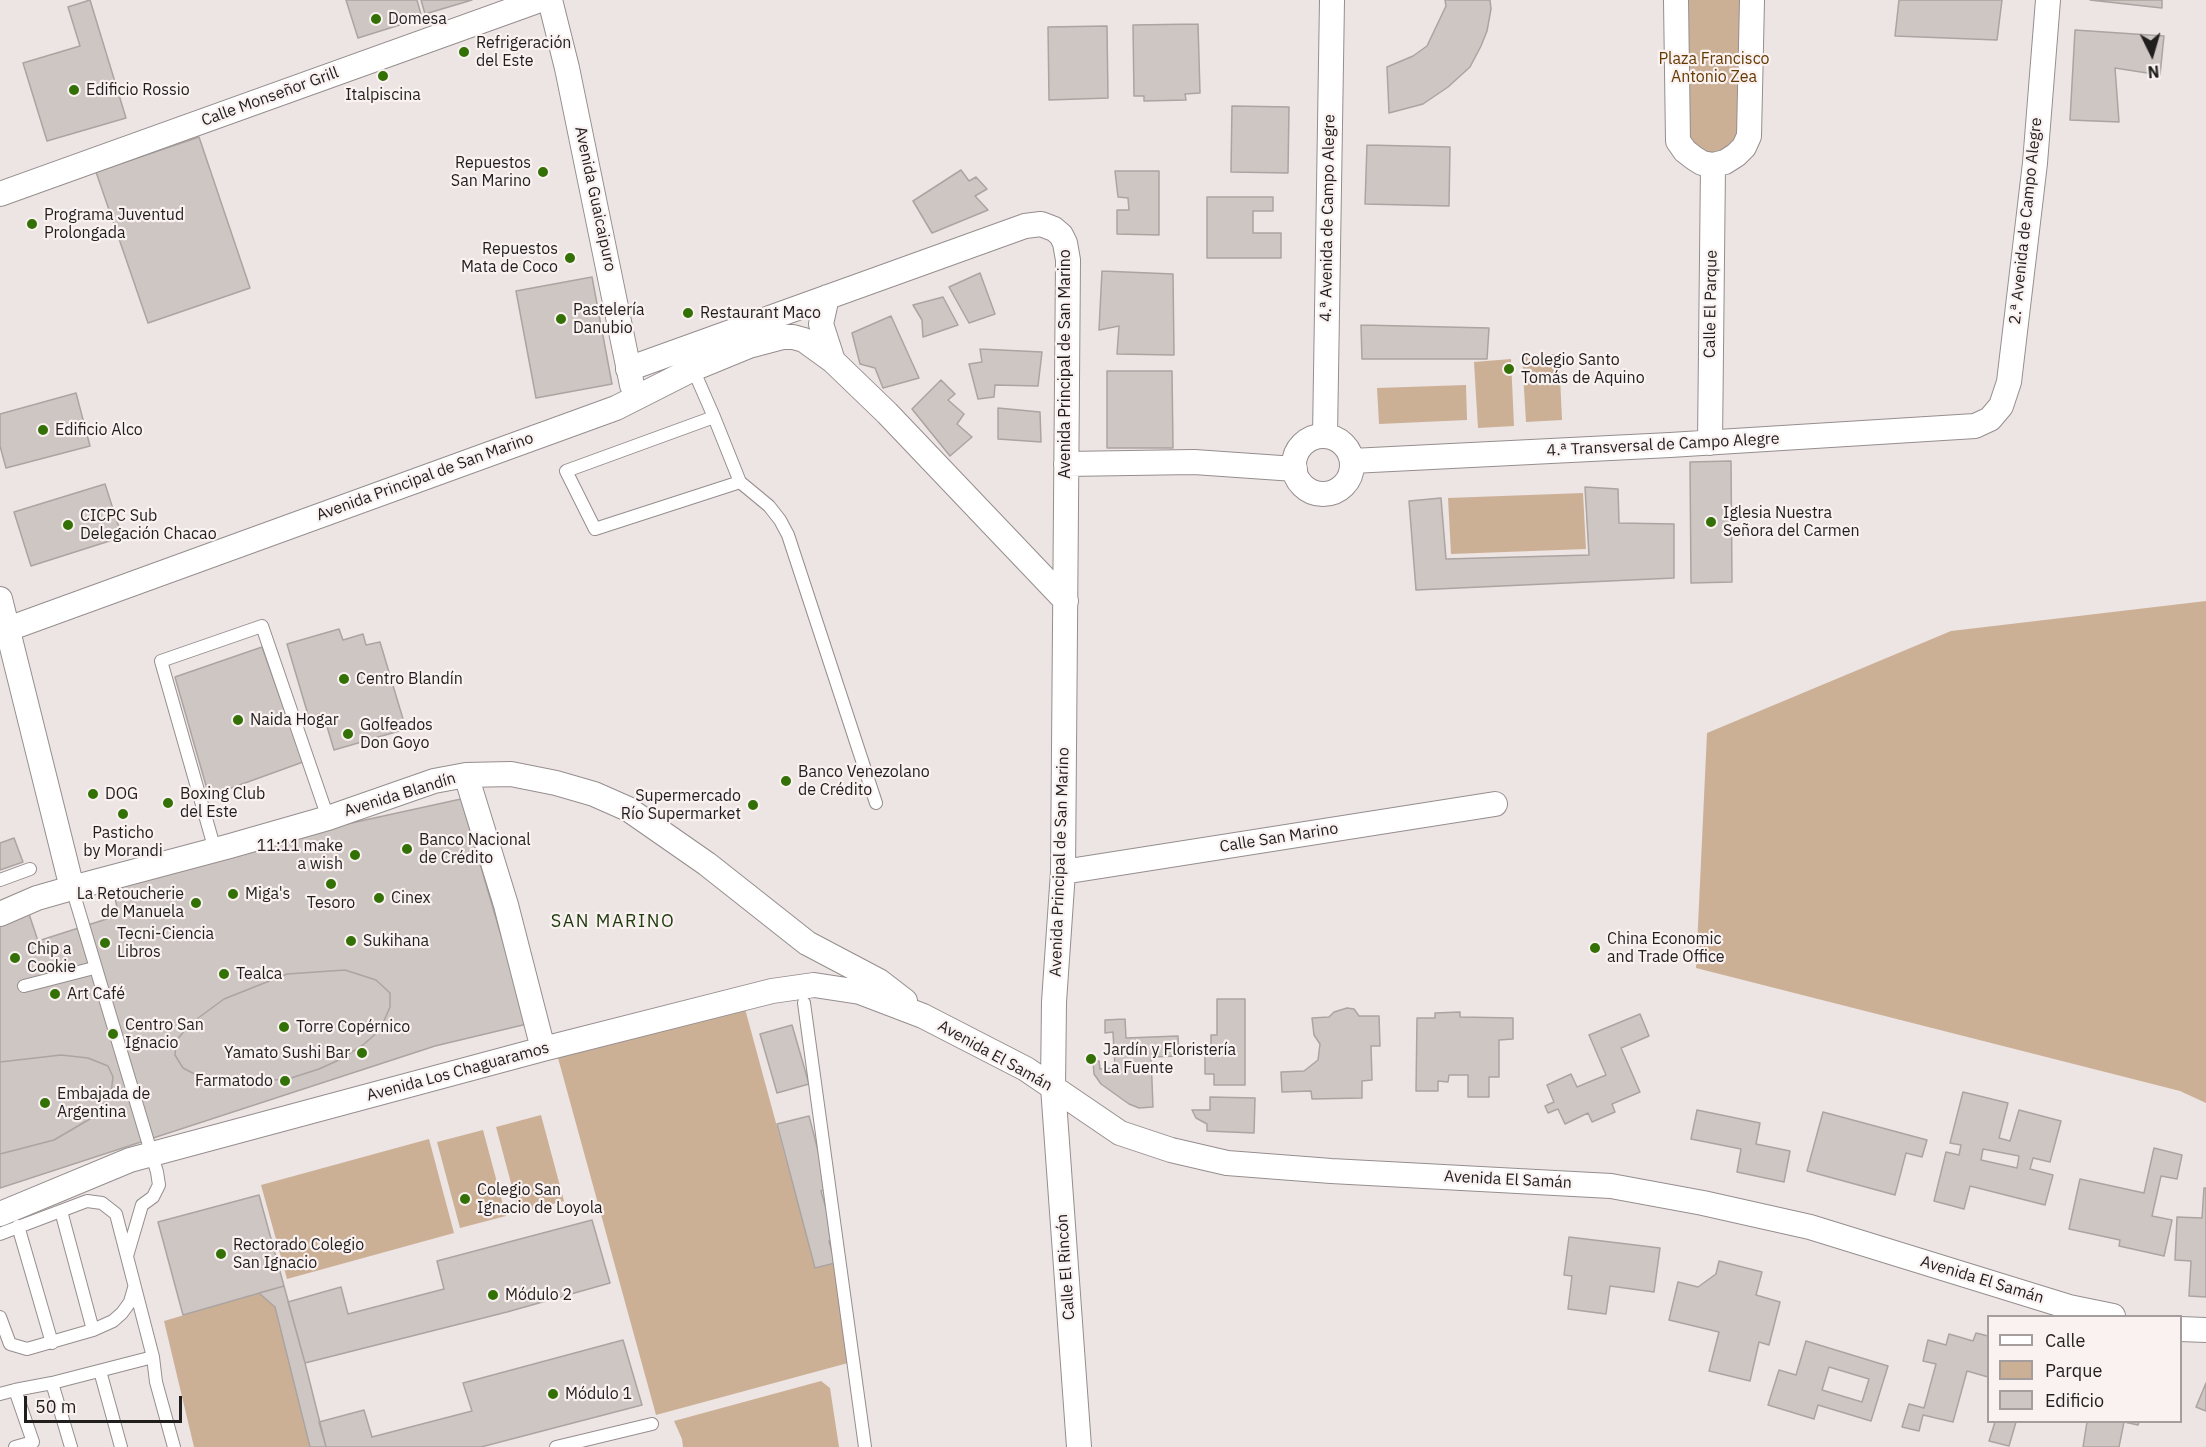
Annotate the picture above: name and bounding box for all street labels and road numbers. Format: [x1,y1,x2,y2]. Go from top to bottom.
street label: Calle Monseñor Grill [199,63,341,131]
street label: 4.ª Avenida de Campo Alegre [1317,114,1339,322]
street label: 2.ª Avenida de Campo Alegre [2006,117,2046,325]
street label: Avenida Guaicaipuro [570,125,620,273]
street label: Avenida Principal de San Marino [1055,249,1075,479]
street label: Calle El Parque [1700,250,1722,358]
street label: Avenida Principal de San Marino [314,429,536,525]
street label: 4.ª Transversal de Campo Alegre [1546,429,1780,461]
street label: Avenida Principal de San Marino [1046,747,1074,977]
street label: Avenida Blandín [342,769,458,821]
street label: Calle San Marino [1218,819,1340,857]
street label: Avenida El Samán [934,1017,1056,1095]
street label: Avenida Los Chaguaramos [365,1038,551,1106]
street label: Avenida El Samán [1444,1167,1572,1193]
street label: Calle El Rincón [1053,1213,1079,1321]
street label: Avenida El Samán [1918,1252,2046,1308]

